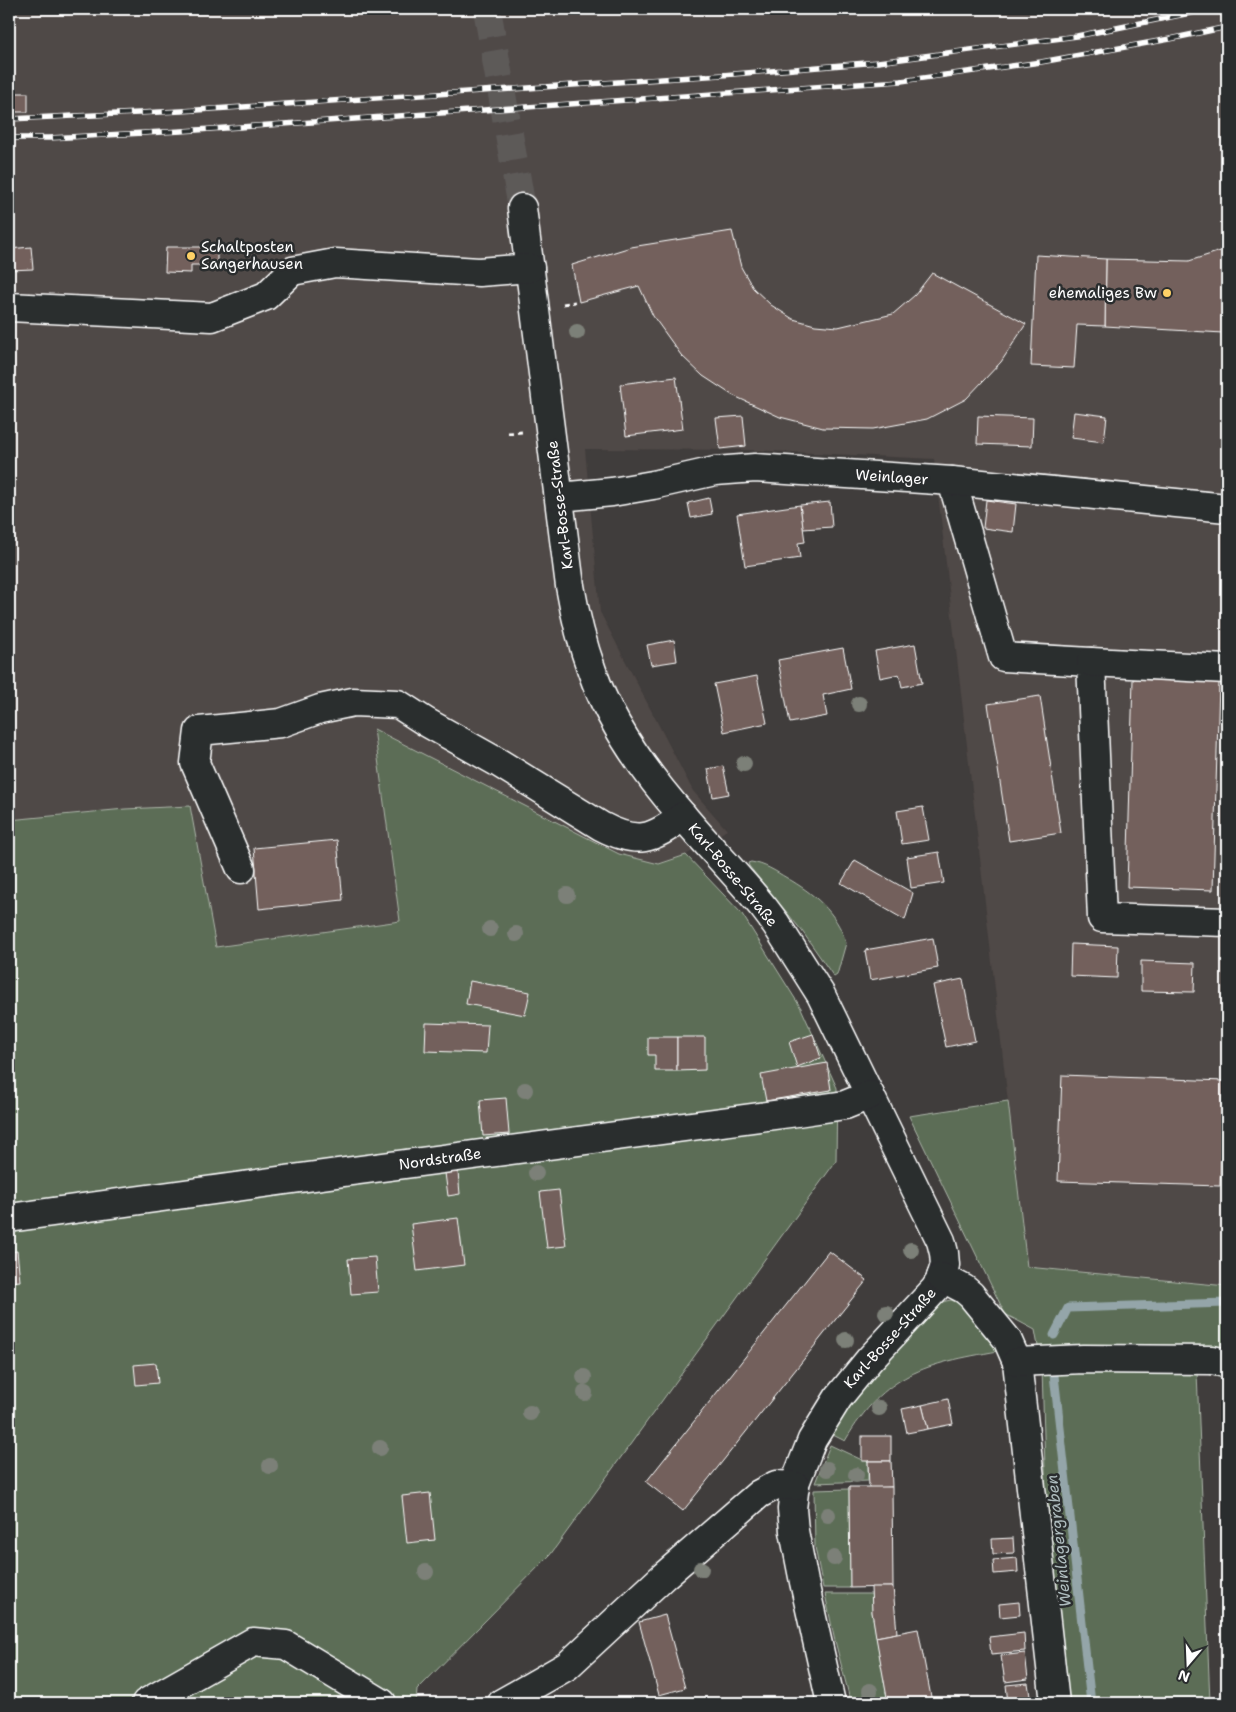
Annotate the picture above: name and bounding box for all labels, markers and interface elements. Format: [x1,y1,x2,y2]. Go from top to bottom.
place label: Schaltposten Sangerhausen [201,237,303,274]
marker: Schaltposten Sangerhausen [185,250,197,262]
place label: ehemaliges Bw [1049,283,1157,303]
marker: ehemaliges Bw [1161,287,1173,299]
street label: Karl-Bosse-Straße [542,440,578,570]
street label: Weinlager [855,464,929,490]
street label: Karl-Bosse-Straße [684,819,782,931]
street label: Nordstraße [397,1143,483,1175]
street label: Karl-Bosse-Straße [839,1283,941,1393]
water label: Weinlagergraben [1041,1474,1076,1608]
north arrow [1164,1640,1214,1690]
text: N [1176,1666,1192,1687]

